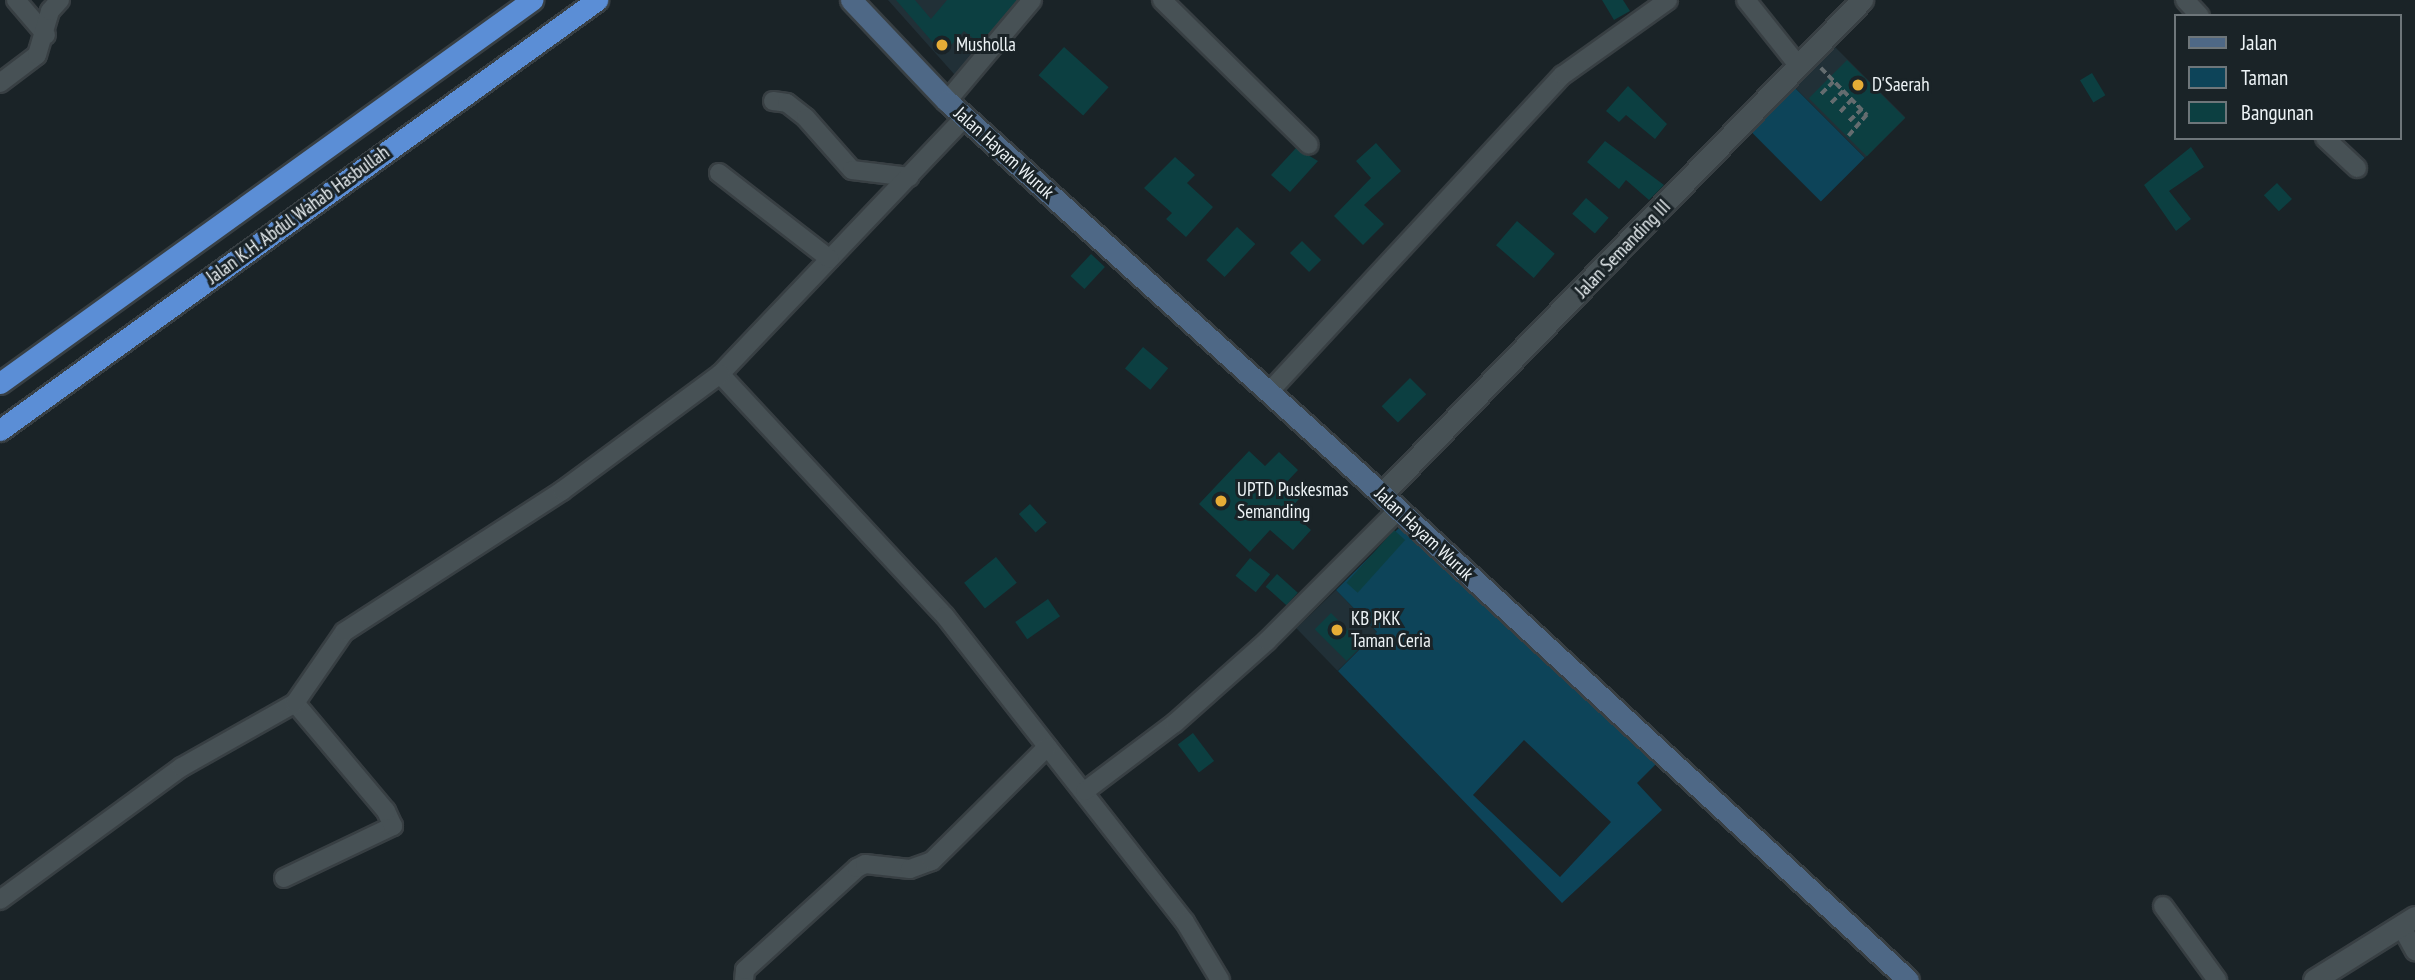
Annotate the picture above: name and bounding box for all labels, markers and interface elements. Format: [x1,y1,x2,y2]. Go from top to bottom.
legend [2174,14,2401,140]
text: Jalan [2241,29,2277,56]
place label: Musholla [956,34,1016,56]
marker: Musholla [934,37,950,53]
text: Taman [2241,64,2288,91]
place label: D'Saerah [1872,74,1930,96]
marker: D'Saerah [1850,77,1866,93]
text: Bangunan [2241,99,2314,126]
street label: Jalan Hayam Wuruk [949,102,1059,204]
street label: Jalan K.H. Abdul Wahab Hasbullah [201,140,395,290]
street label: Jalan Semanding III [1571,195,1675,303]
place label: UPTD Puskesmas Semanding [1237,479,1348,523]
street label: Jalan Hayam Wuruk [1370,482,1478,586]
marker: UPTD Puskesmas Semanding [1211,491,1231,511]
place label: KB PKK Taman Ceria [1351,608,1431,652]
marker: KB PKK Taman Ceria [1329,622,1345,638]

